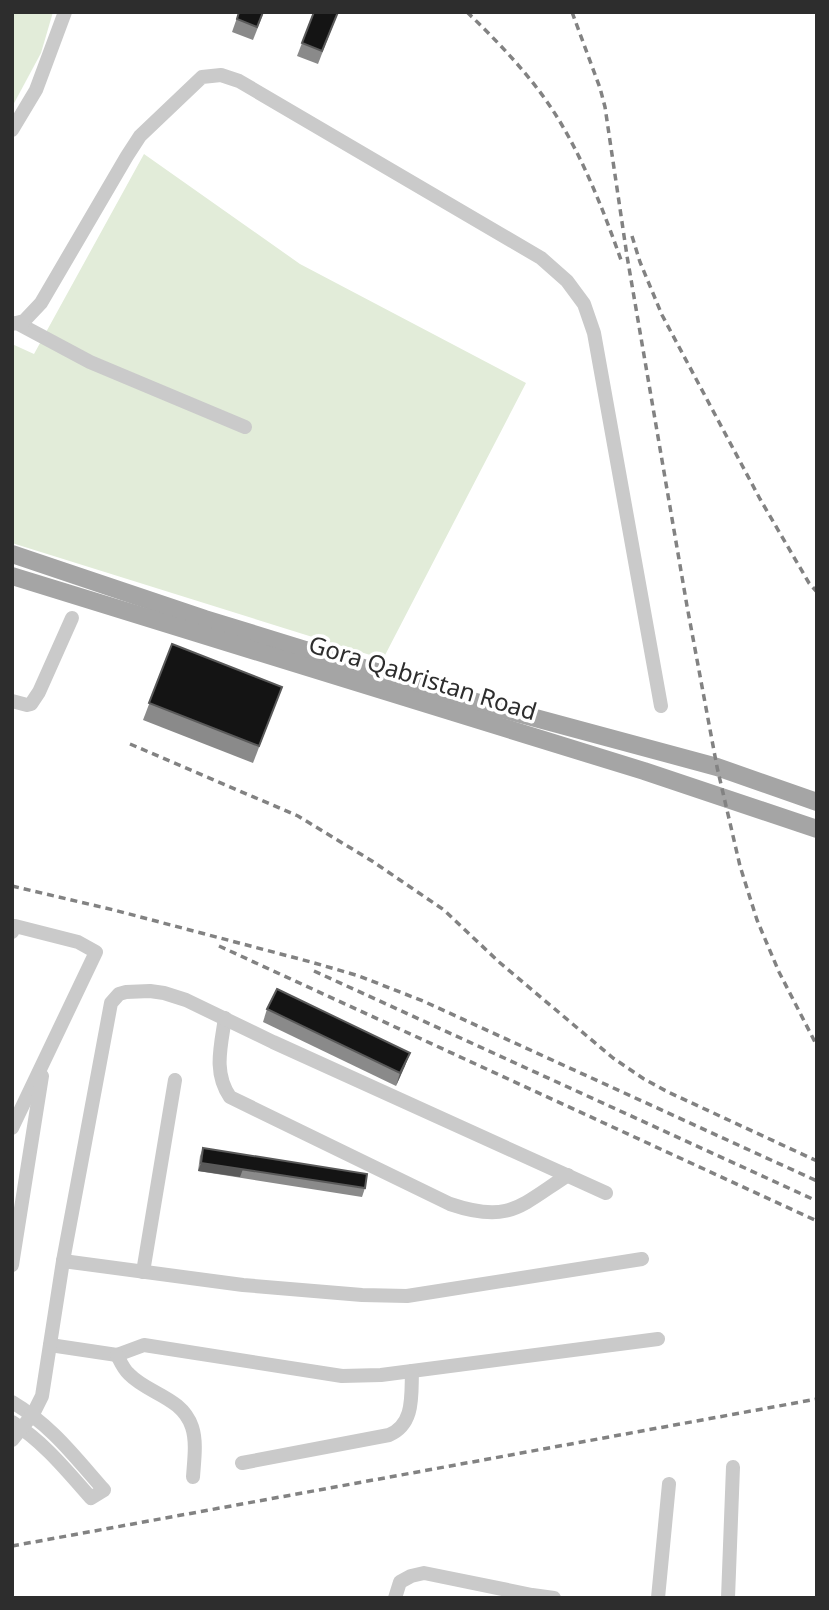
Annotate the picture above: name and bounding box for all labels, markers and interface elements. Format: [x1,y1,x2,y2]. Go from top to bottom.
street label: Gora Qabristan Road [305,627,541,727]

